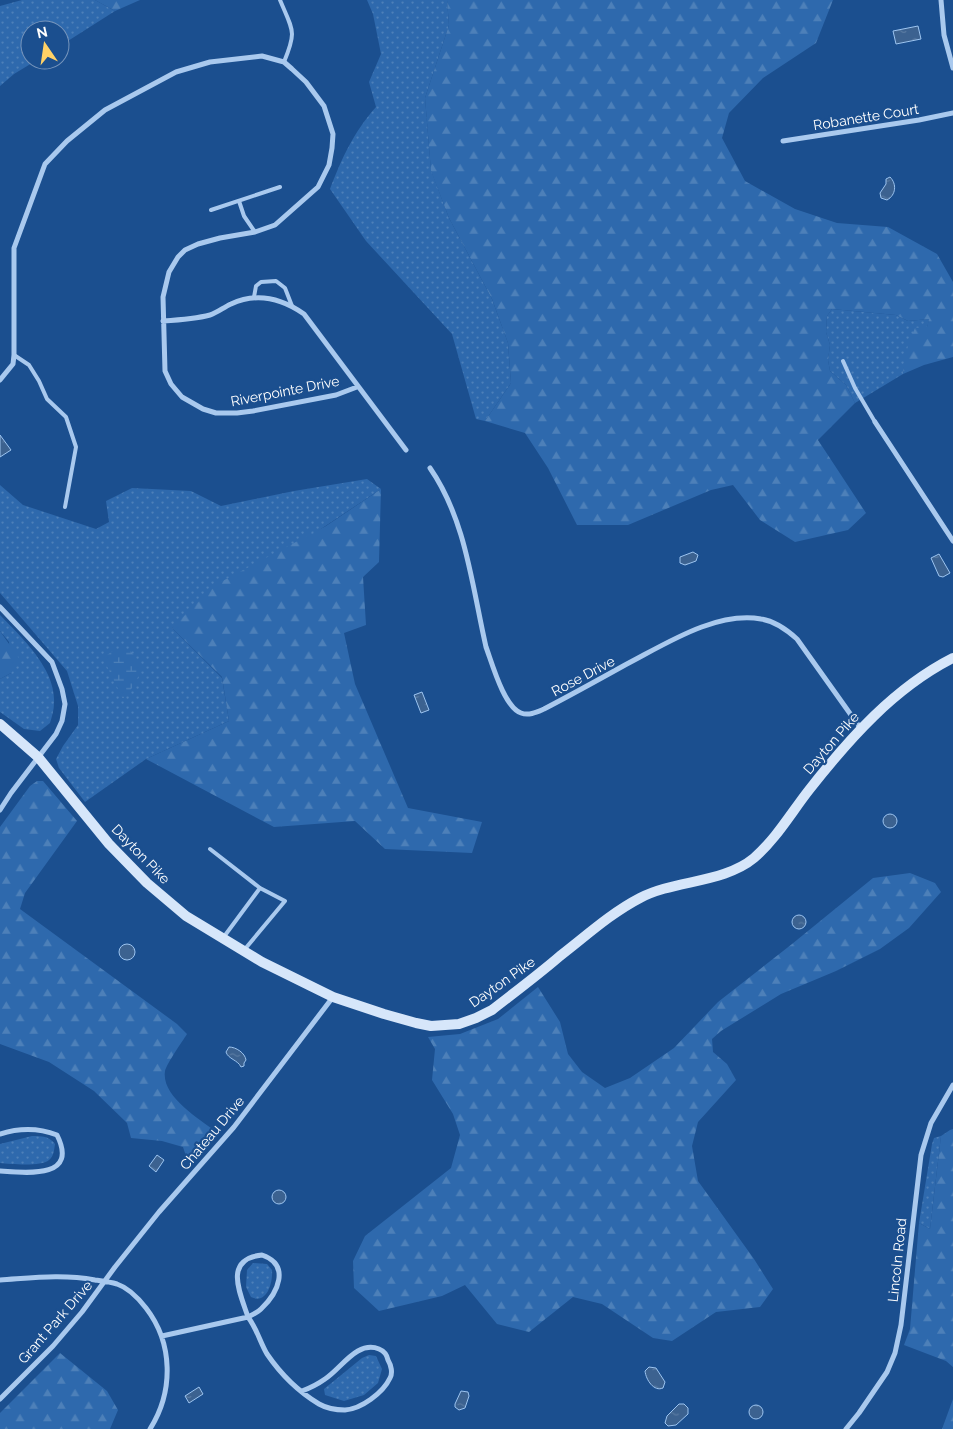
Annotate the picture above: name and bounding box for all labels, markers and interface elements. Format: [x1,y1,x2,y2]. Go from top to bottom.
north arrow [20,20,70,70]
text: N [35,23,49,41]
street label: Robanette Court [812,101,920,133]
street label: Riverpointe Drive [229,373,341,409]
street label: Rose Drive [549,653,617,699]
street label: Dayton Pike [800,709,862,777]
street label: Dayton Pike [109,821,173,887]
street label: Dayton Pike [466,953,538,1011]
street label: Chateau Drive [177,1093,247,1173]
street label: Lincoln Road [885,1217,909,1303]
street label: Grant Park Drive [15,1277,95,1367]

